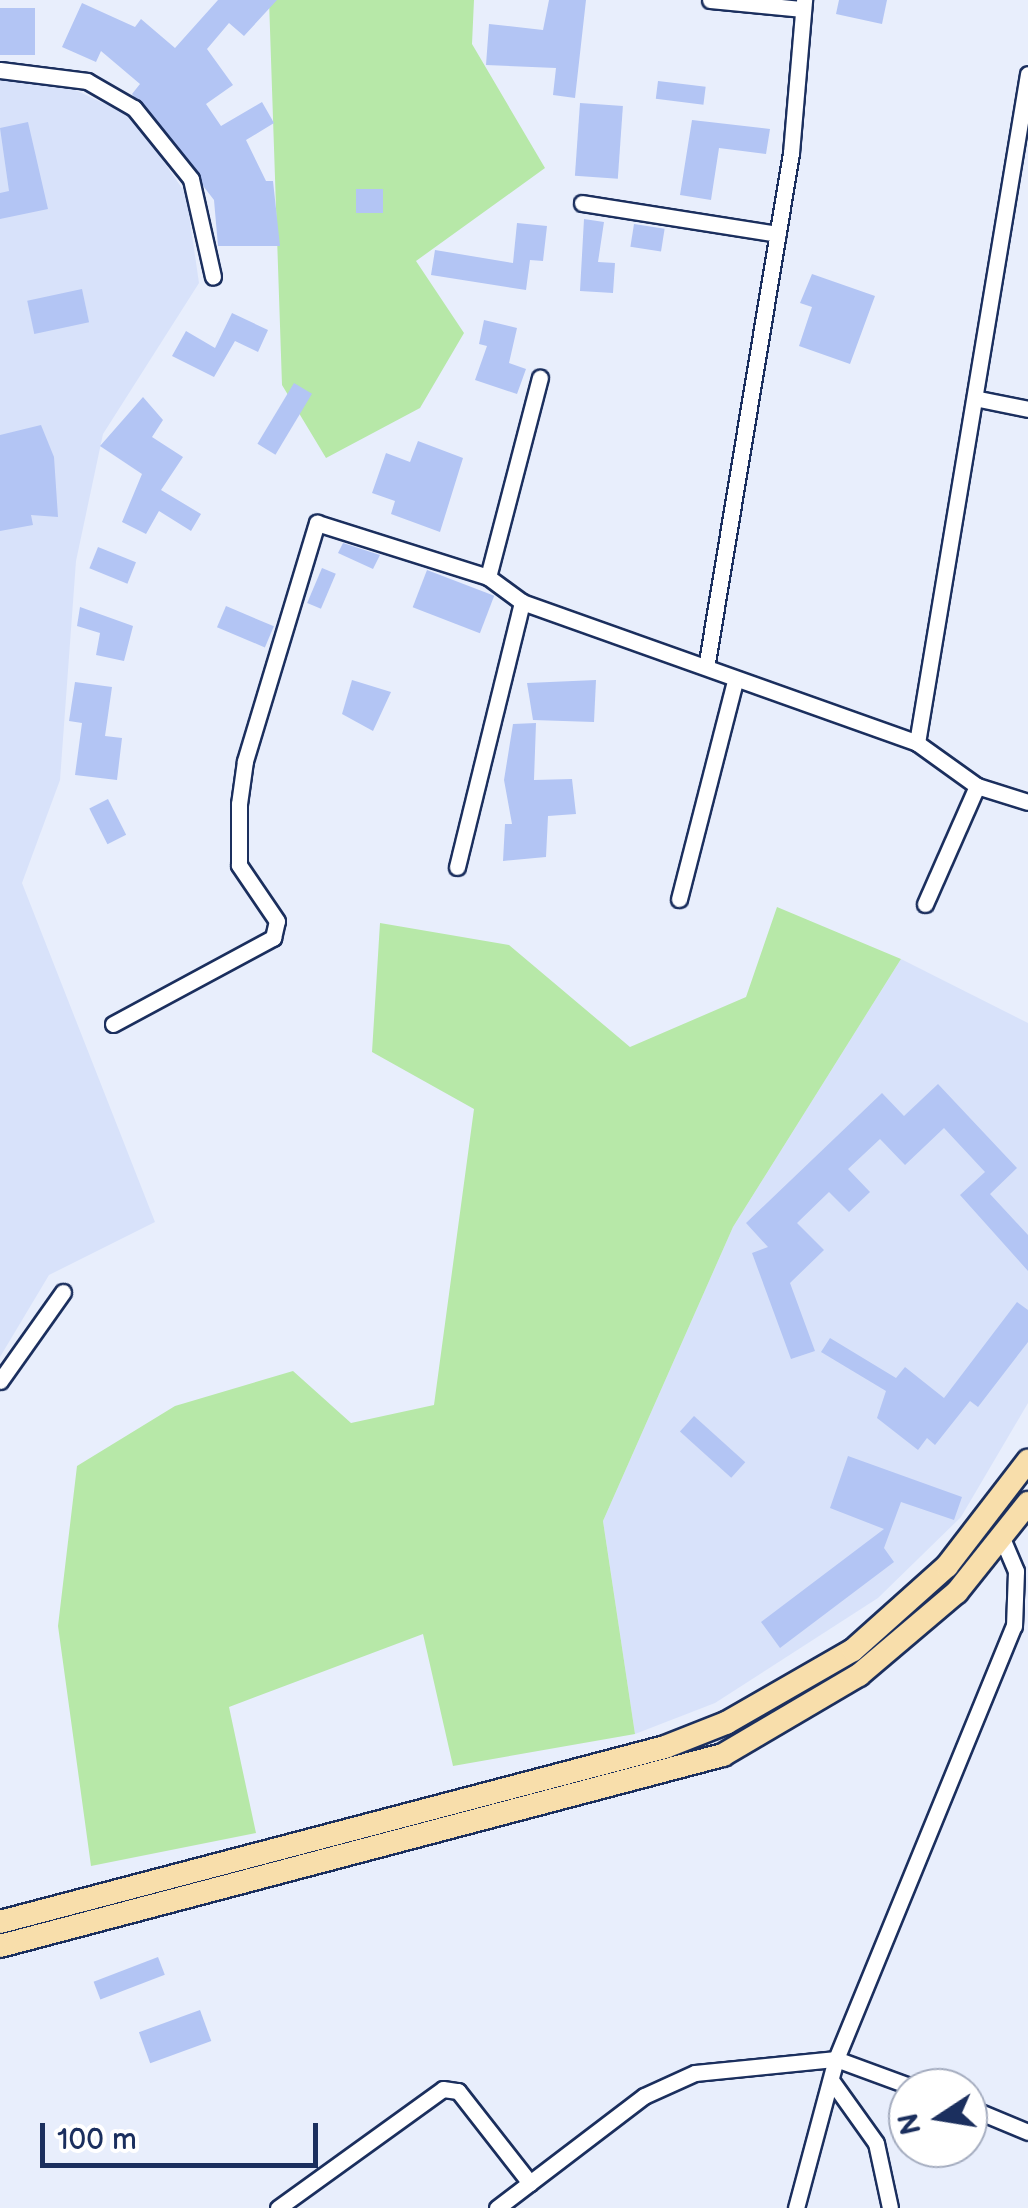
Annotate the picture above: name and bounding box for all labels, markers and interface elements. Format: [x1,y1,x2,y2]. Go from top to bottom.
north arrow [888,2068,988,2168]
scale bar [45,2103,322,2165]
text: N [892,2110,928,2138]
text: 100 m [57,2122,137,2158]

